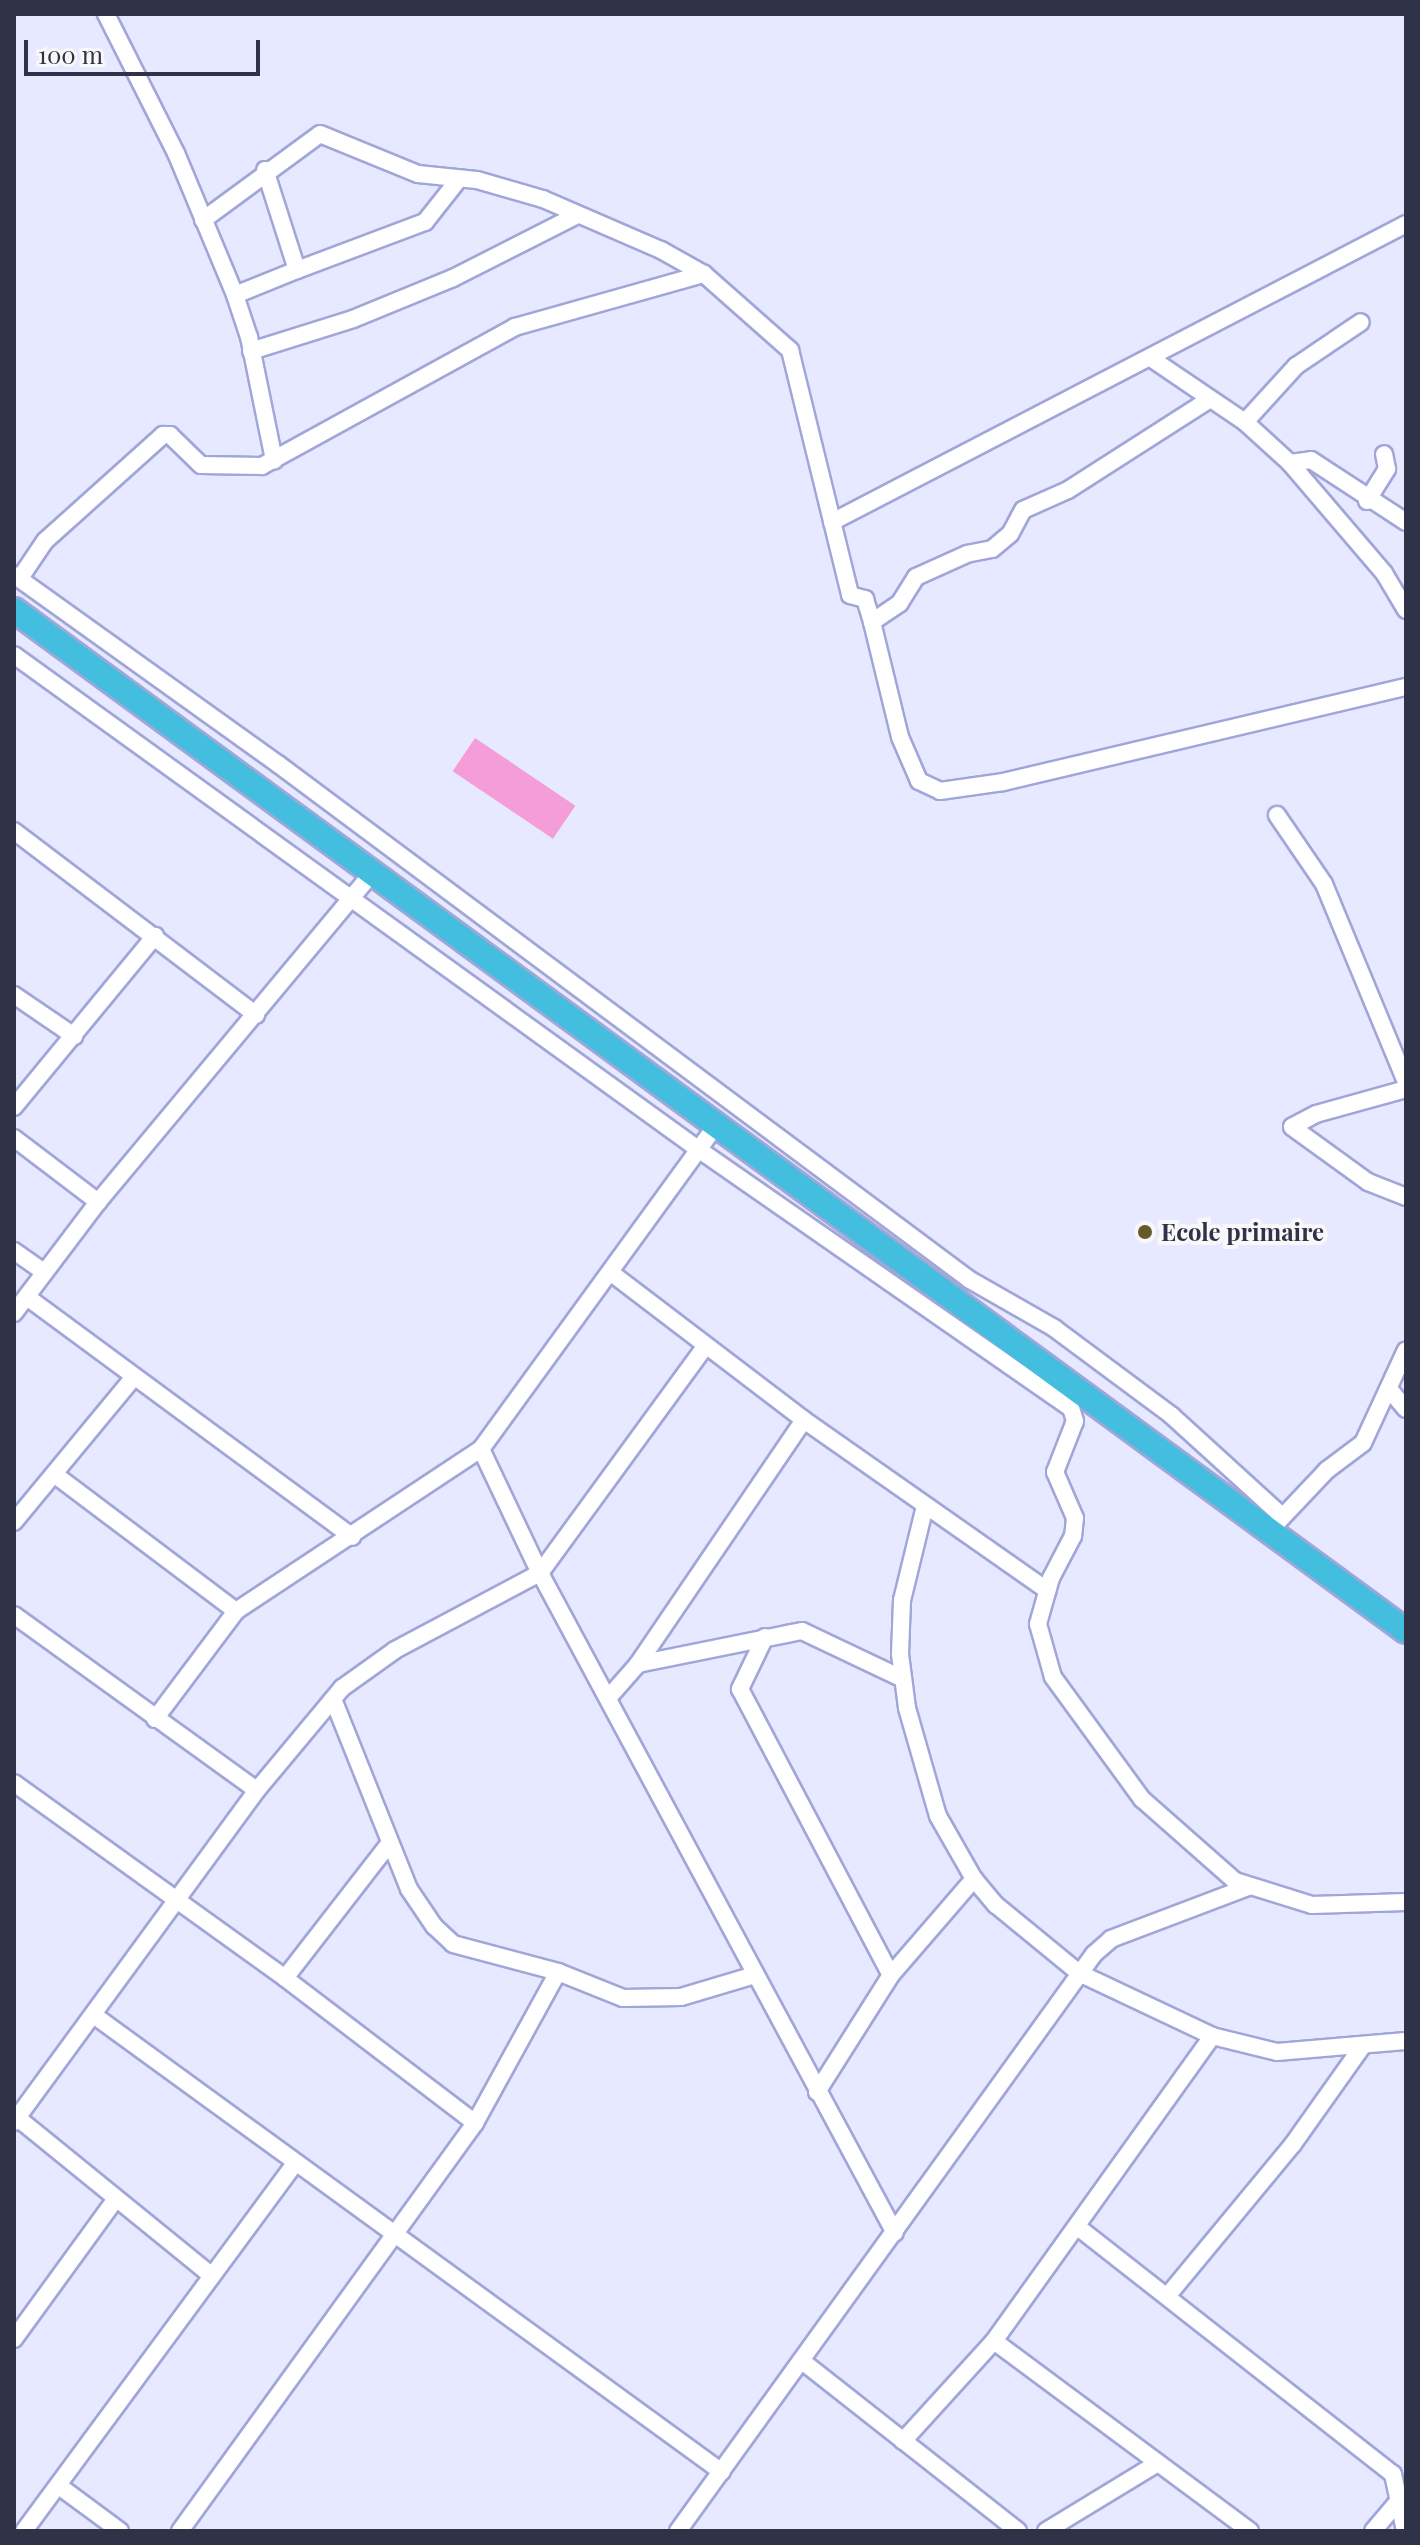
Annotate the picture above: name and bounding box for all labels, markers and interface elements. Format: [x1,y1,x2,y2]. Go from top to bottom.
scale bar [28,24,264,74]
text: 100 m [38,38,103,70]
place label: Ecole primaire [1161,1218,1324,1246]
marker: Ecole primaire [1136,1223,1154,1241]

